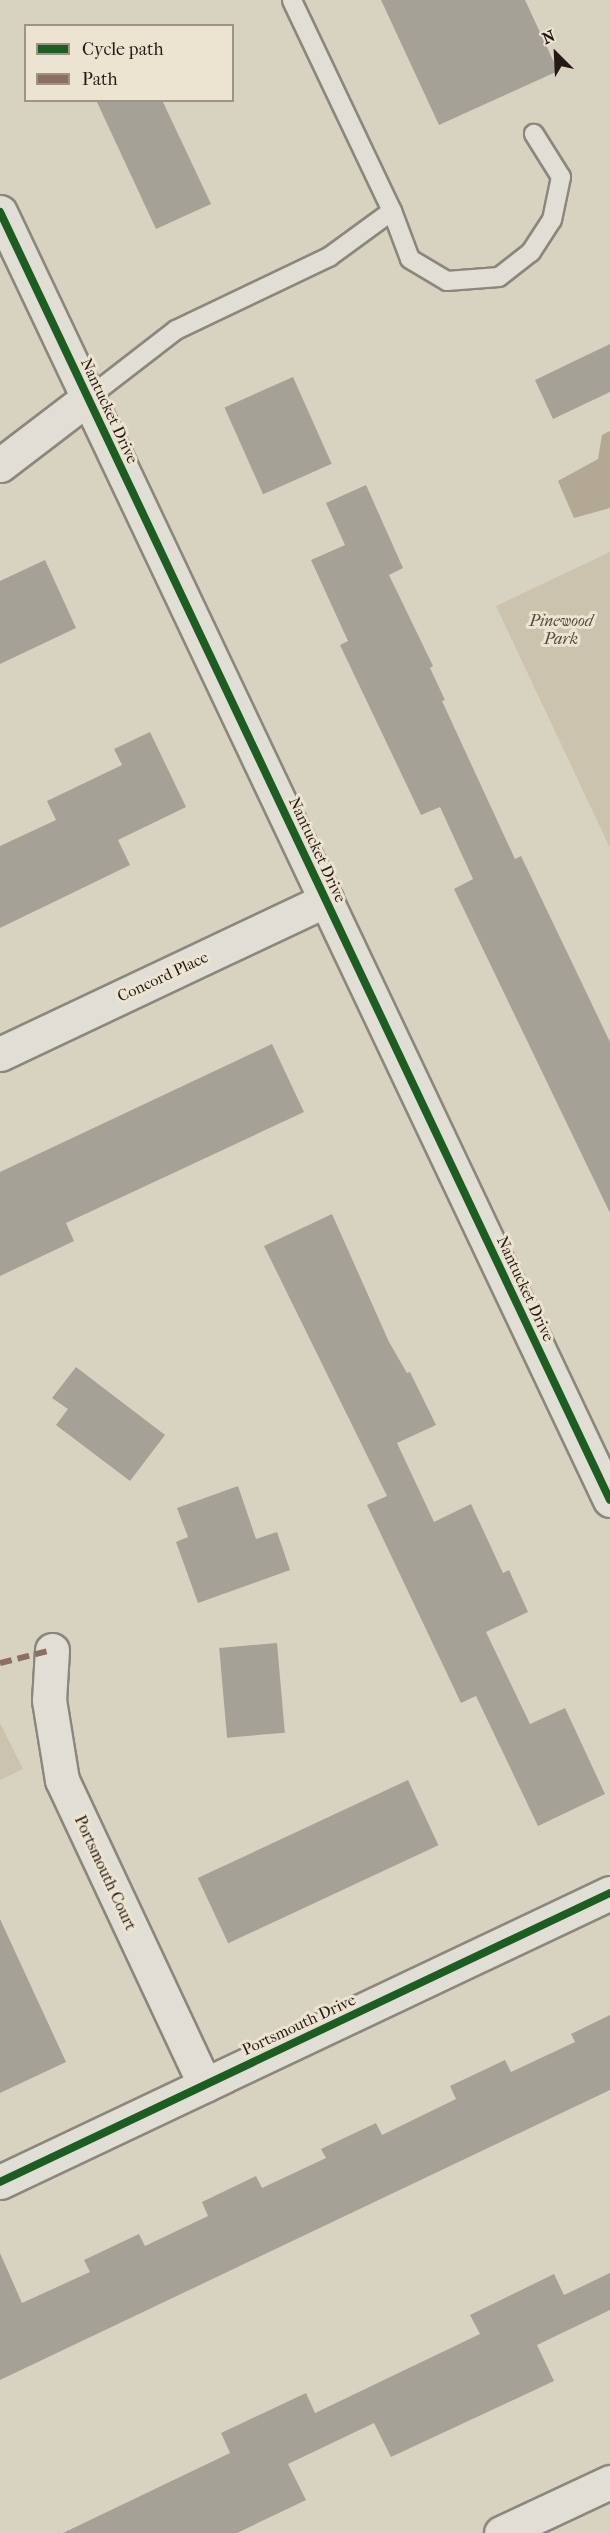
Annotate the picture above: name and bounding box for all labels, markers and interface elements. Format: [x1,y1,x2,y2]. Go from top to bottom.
legend [24,24,234,102]
north arrow [526,24,586,84]
text: N [539,26,558,48]
text: Cycle path [82,39,163,60]
text: Path [82,69,118,90]
street label: Nantucket Drive [76,355,142,467]
park label: Pinewood Park [529,611,593,649]
street label: Nantucket Drive [284,794,350,906]
street label: Concord Place [114,948,212,1006]
street label: Nantucket Drive [492,1233,558,1345]
street label: Portsmouth Court [70,1813,140,1933]
street label: Portsmouth Drive [239,1990,359,2060]

